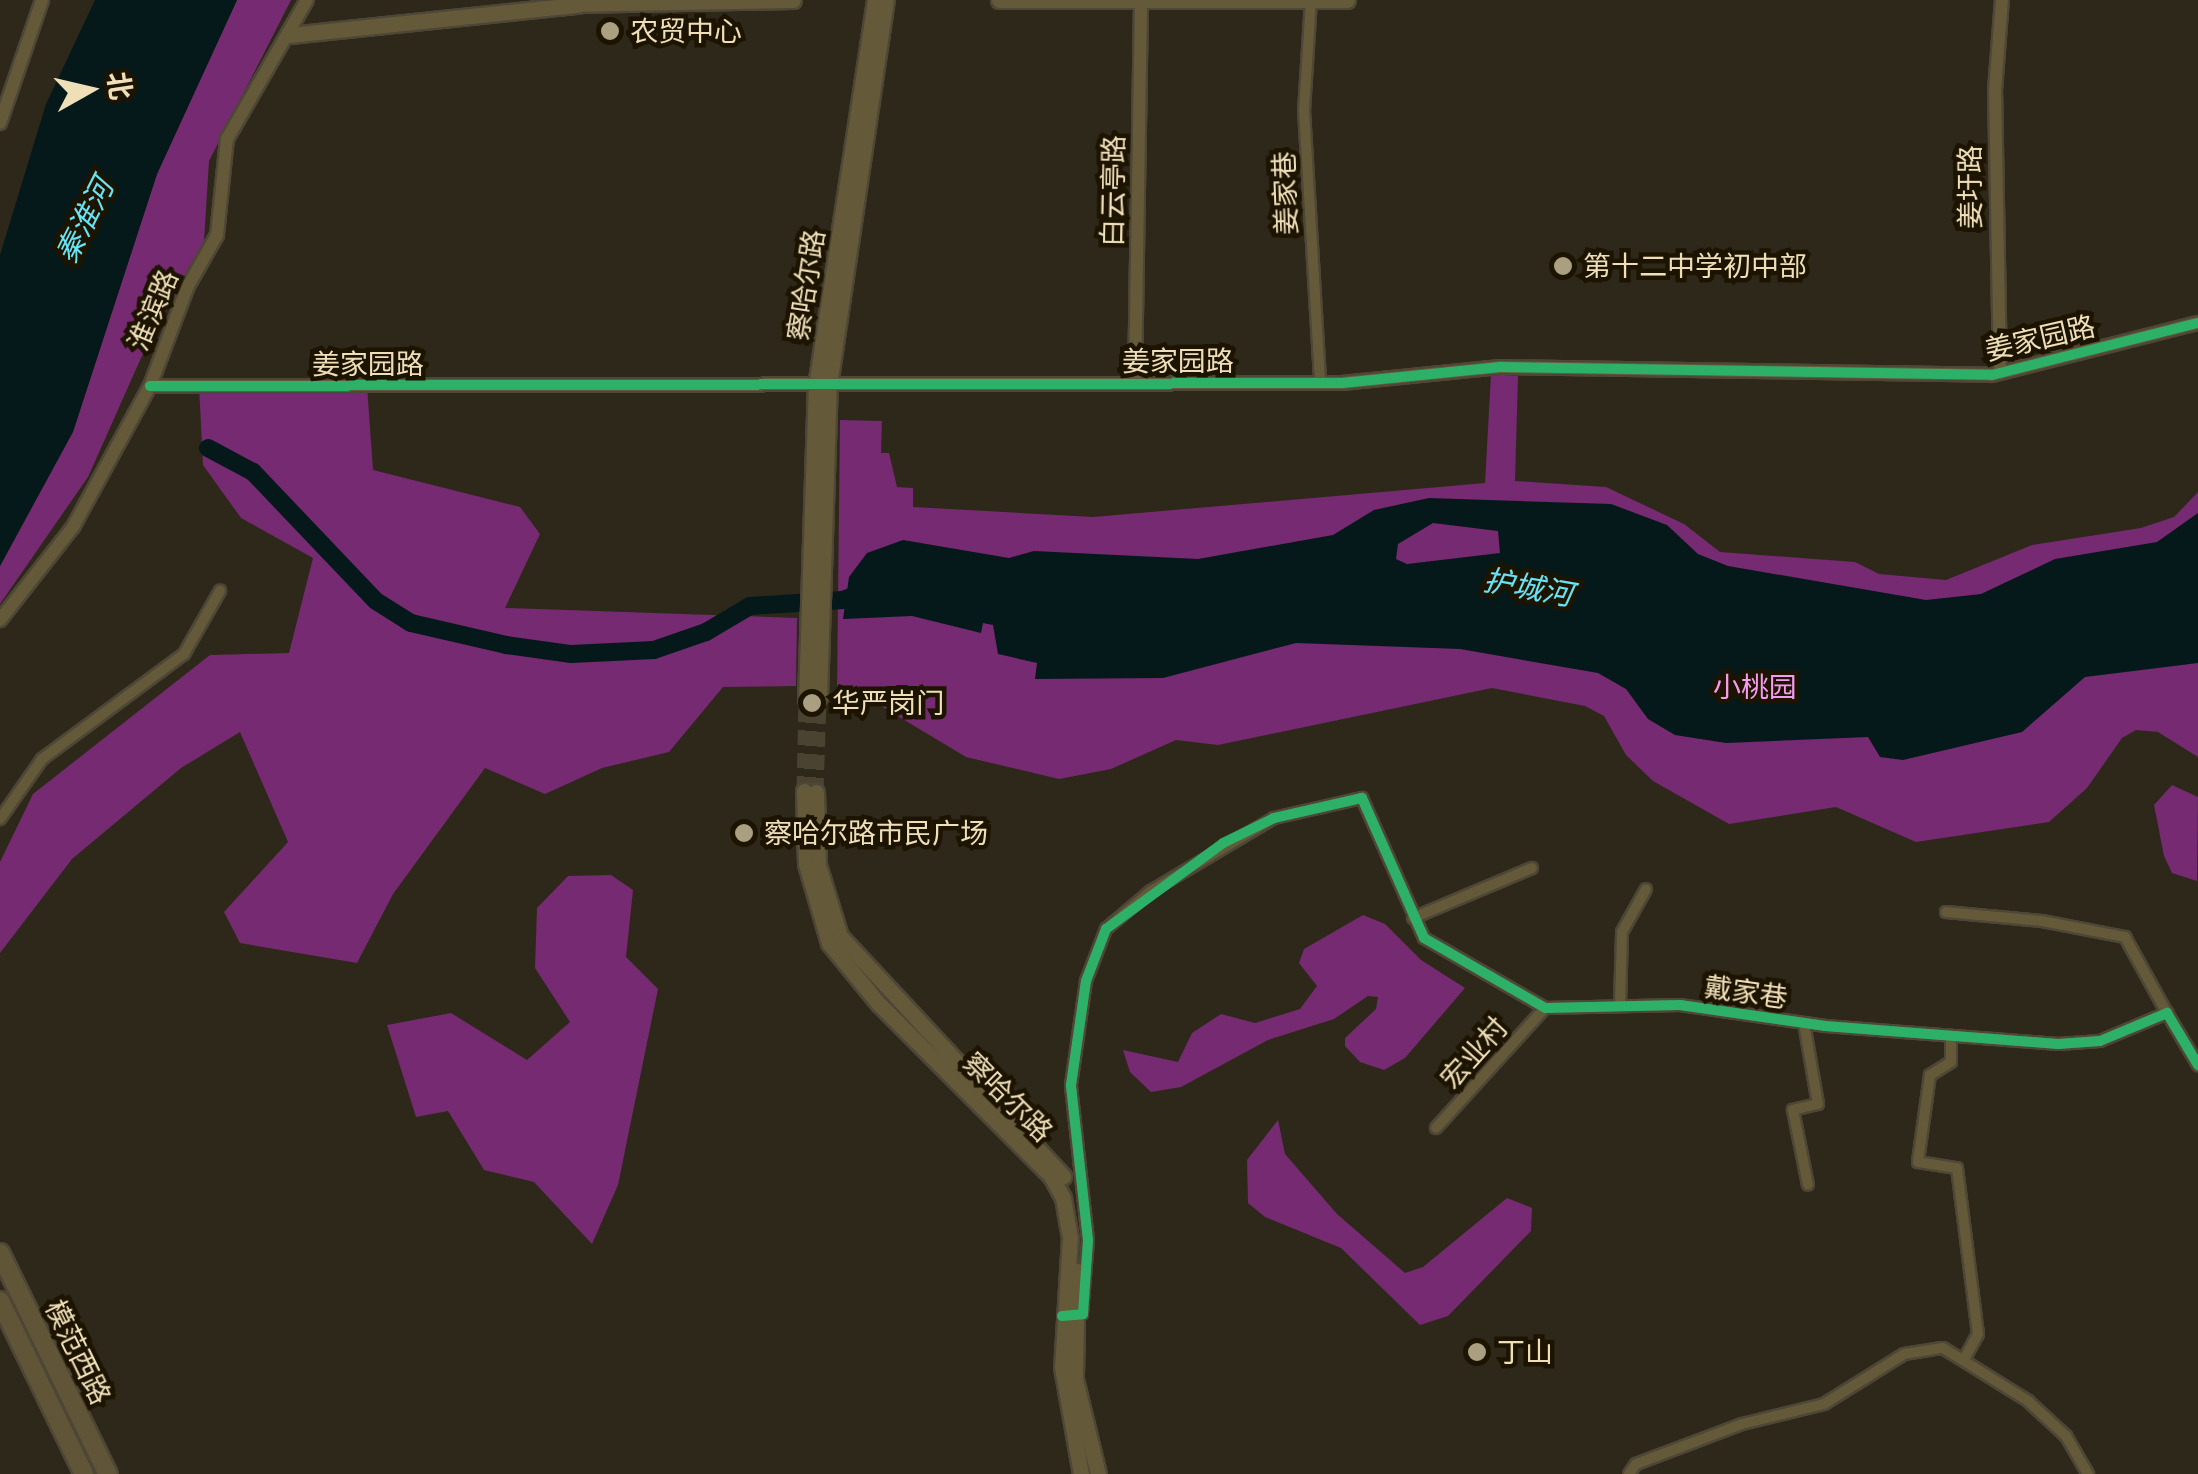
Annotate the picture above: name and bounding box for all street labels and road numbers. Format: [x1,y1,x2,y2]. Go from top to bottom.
street label: 白云亭路 [1095,135,1131,247]
street label: 姜圩路 [1953,145,1987,229]
street label: 姜家巷 [1267,150,1303,236]
street label: 察哈尔路 [781,227,831,343]
street label: 淮滨路 [121,265,185,355]
street label: 姜家园路 [1982,309,2098,367]
street label: 姜家园路 [1122,344,1234,378]
street label: 姜家园路 [312,347,424,381]
street label: 戴家巷 [1702,970,1790,1014]
street label: 宏业村 [1433,1011,1515,1095]
street label: 察哈尔路 [957,1046,1059,1148]
street label: 模范西路 [38,1294,118,1410]

